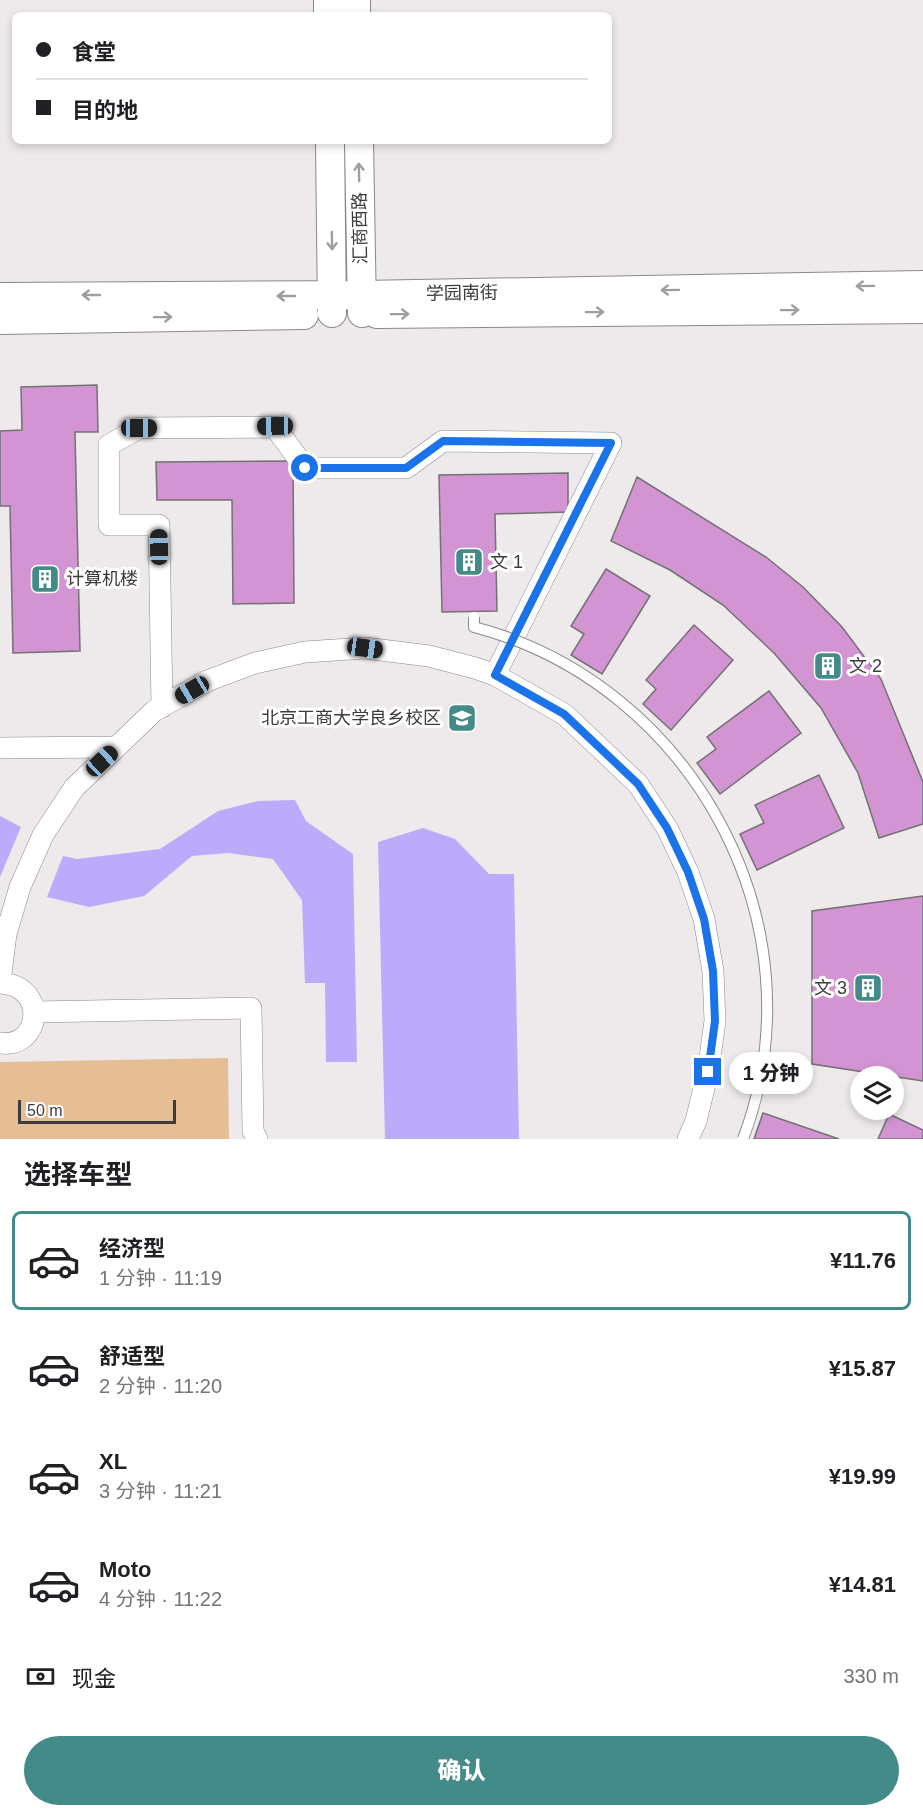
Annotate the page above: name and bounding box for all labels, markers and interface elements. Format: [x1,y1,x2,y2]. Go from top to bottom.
text: 食堂 [72,40,116,65]
text: 目的地 [72,98,138,123]
one-way arrow [354,163,365,183]
street label: 汇商西路 [349,192,371,264]
one-way arrow [326,231,338,251]
one-way arrow [855,280,875,292]
street label: 学园南街 [426,282,498,304]
one-way arrow [660,284,680,295]
one-way arrow [81,289,101,301]
one-way arrow [276,290,296,302]
one-way arrow [780,305,800,316]
one-way arrow [585,306,605,318]
one-way arrow [390,308,410,320]
one-way arrow [153,311,173,323]
car [257,417,293,435]
car [121,419,157,437]
route start [291,454,318,481]
car [150,529,168,565]
building icon: 文 1 [453,546,485,578]
place label: 文 1 [490,552,523,572]
building icon: 计算机楼 [29,563,61,595]
place label: 计算机楼 [66,569,138,589]
car [346,637,384,659]
building icon: 文 2 [812,650,844,682]
place label: 文 2 [849,656,882,676]
car [172,673,212,707]
school or university icon: 北京工商大学良乡校区 [446,702,478,734]
place label: 北京工商大学良乡校区 [261,708,441,728]
car [83,742,121,780]
building icon: 文 3 [852,972,884,1004]
place label: 文 3 [814,978,847,998]
callout: 1 分钟 [729,1051,813,1093]
route end [694,1058,721,1085]
text: 1 分钟 [743,1062,799,1084]
map controls [850,1066,904,1120]
button: layers [850,1066,904,1120]
scale bar [18,1097,176,1124]
text: 50 m [27,1102,63,1119]
text: 选择车型 [24,1160,132,1190]
icon: car [27,1234,81,1288]
text: 经济型 [99,1236,165,1261]
text: ¥11.76 [830,1248,896,1273]
text: 1 分钟 · 11:19 [99,1267,222,1289]
icon: car [27,1342,81,1396]
text: 舒适型 [99,1344,165,1369]
text: ¥15.87 [829,1356,896,1381]
text: 2 分钟 · 11:20 [99,1375,222,1397]
text: XL [99,1449,127,1474]
icon: car [27,1450,81,1504]
text: ¥19.99 [829,1464,896,1489]
text: 3 分钟 · 11:21 [99,1480,222,1502]
text: Moto [99,1557,152,1582]
icon: car [27,1558,81,1612]
text: ¥14.81 [829,1572,896,1597]
text: 4 分钟 · 11:22 [99,1588,222,1610]
icon: cash [24,1660,57,1693]
text: 330 m [843,1665,899,1687]
text: 现金 [72,1666,116,1691]
button: 确认 [24,1736,899,1805]

